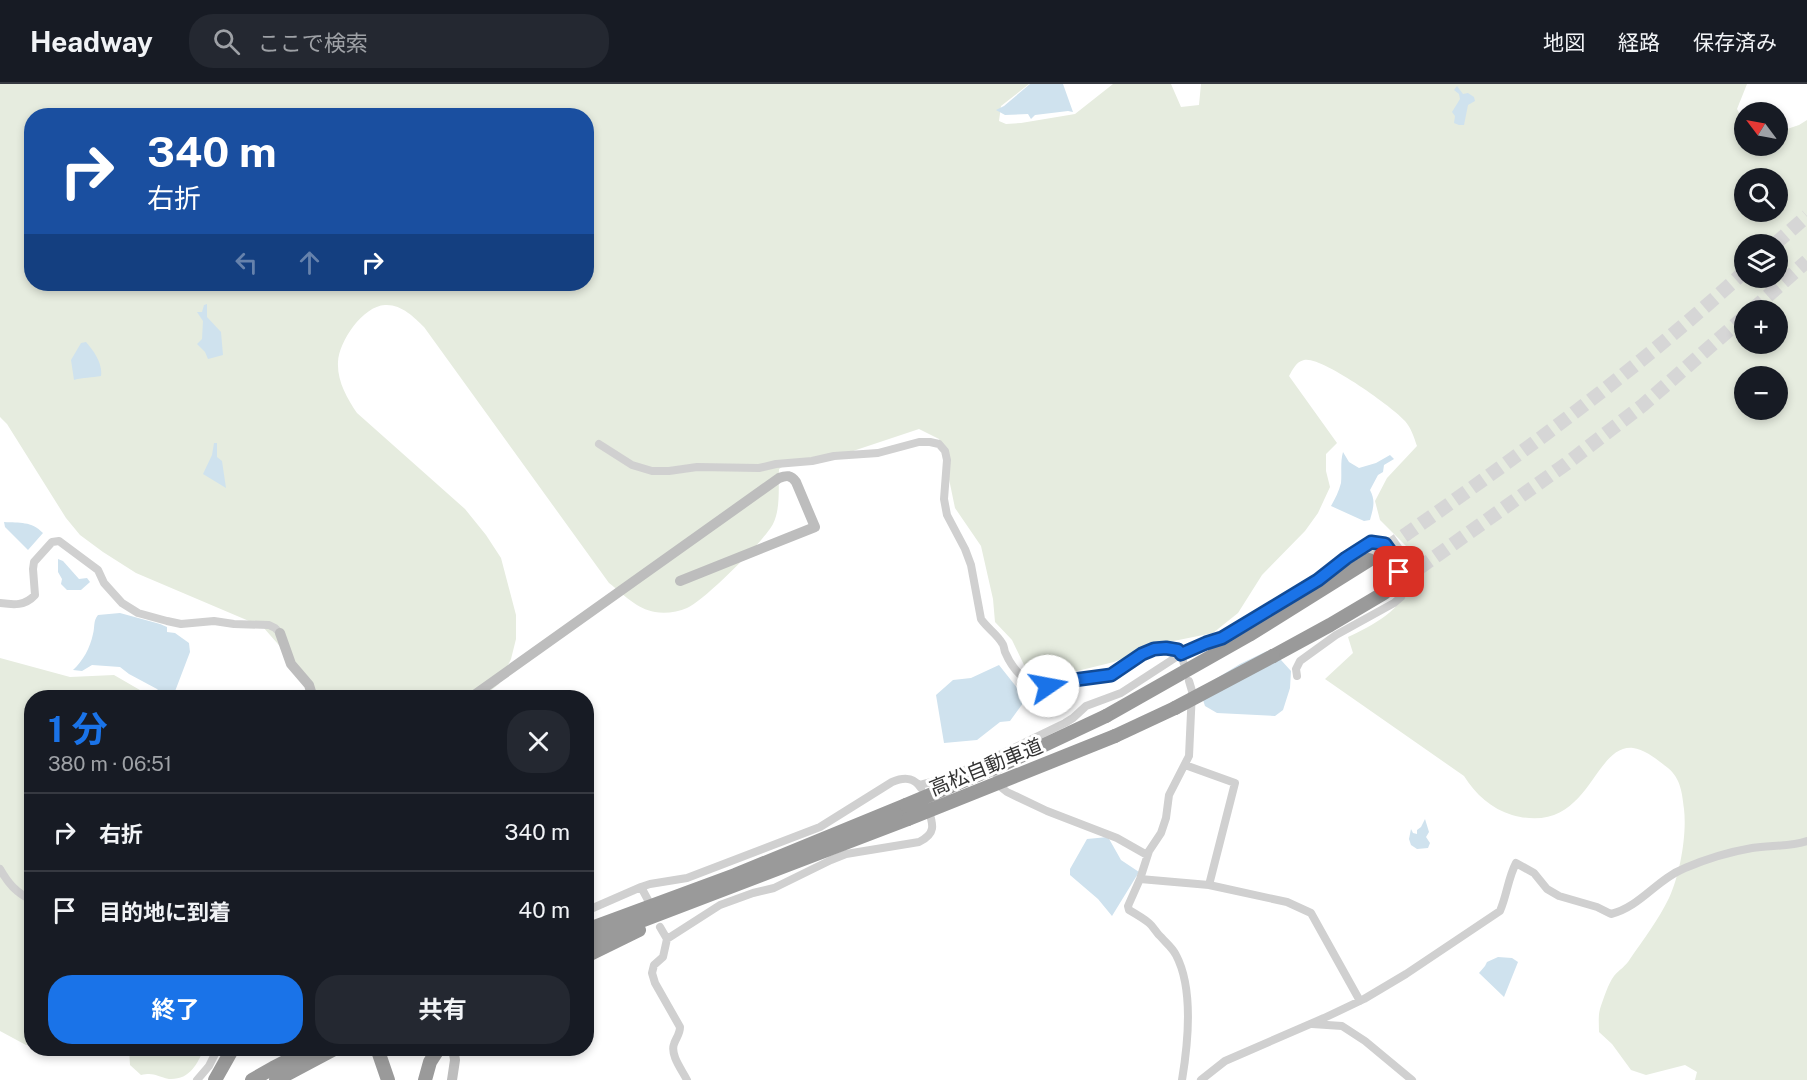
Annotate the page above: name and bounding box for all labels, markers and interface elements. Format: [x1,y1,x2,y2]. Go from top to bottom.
search box [189,14,609,68]
text: Headway [30,25,153,58]
icon: search [210,25,243,58]
text: ここで検索 [258,30,368,56]
text: 地図 [1543,30,1585,55]
text: 経路 [1618,30,1660,55]
text: 保存済み [1693,30,1777,55]
north arrow [1734,102,1788,156]
map controls [1734,102,1788,420]
text: 340 m [147,127,277,176]
icon: right [48,132,126,210]
button: search [1734,168,1788,222]
text: 右折 [147,182,201,214]
button: layers [1734,234,1788,288]
icon: left [230,246,263,279]
icon: ahead [293,246,326,279]
icon: right [356,246,389,279]
button: + [1734,300,1788,354]
button: − [1734,366,1788,420]
pin [1373,546,1424,597]
icon: arrive [1382,555,1415,588]
position arrow [1016,654,1080,718]
text: 1 分 [48,708,108,750]
button: close [507,710,570,773]
street label: 高松自動車道 [926,733,1046,801]
text: 380 m · 06:51 [48,752,172,776]
icon: right [48,816,81,849]
text: 340 m [505,819,570,845]
text: 右折 [99,821,143,847]
icon: arrive [48,894,81,927]
text: 40 m [518,897,570,923]
text: 目的地に到着 [99,899,231,925]
button: 終了 [48,975,303,1044]
button: 共有 [315,975,570,1044]

